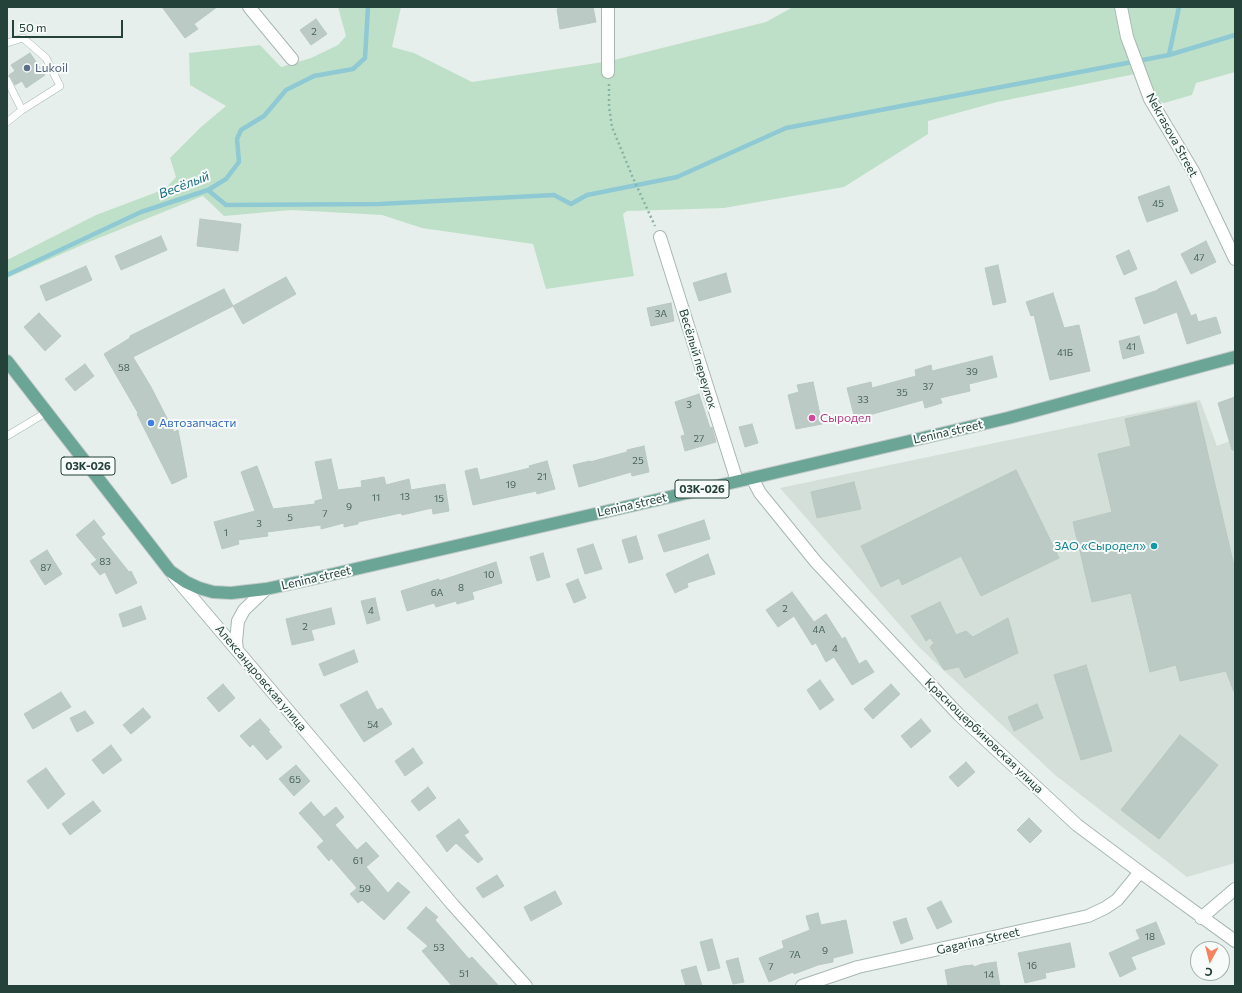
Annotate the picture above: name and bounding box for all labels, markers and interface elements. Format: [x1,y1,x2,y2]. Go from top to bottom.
scale bar [14,12,125,38]
text: 50 m [19,20,47,34]
house number: 2 [311,26,317,38]
place label: Lukoil [35,61,68,75]
marker: Lukoil [22,63,32,73]
street label: Nekrasova Street [1143,90,1201,180]
water label: Весёлый [156,168,212,202]
house number: 45 [1152,198,1164,210]
house number: 47 [1193,252,1205,264]
street label: Весёлый переулок [676,307,720,411]
house number: 3А [655,308,667,320]
house number: 41 [1126,341,1136,353]
house number: 41Б [1057,347,1073,359]
house number: 58 [118,362,130,374]
house number: 39 [966,366,978,378]
house number: 37 [923,381,933,393]
house number: 35 [896,387,908,399]
house number: 33 [857,394,869,406]
house number: 3 [686,399,692,411]
place label: Сыродел [820,411,871,425]
marker: Сыродел [807,413,817,423]
place label: Автозапчасти [159,416,236,430]
street label: Lenina street [912,417,984,447]
marker: Автозапчасти [146,418,156,428]
house number: 27 [694,433,704,445]
house number: 25 [632,455,644,467]
road number: 03К-026 [61,457,115,475]
house number: 21 [537,471,547,483]
house number: 19 [506,479,516,491]
road number: 03К-026 [675,480,729,498]
street label: Lenina street [596,490,668,520]
house number: 13 [400,491,410,503]
house number: 11 [372,492,380,504]
house number: 15 [434,493,444,505]
house number: 9 [346,501,352,513]
house number: 7 [322,508,328,520]
house number: 5 [287,512,293,524]
house number: 3 [256,518,262,530]
house number: 1 [224,527,228,539]
place label: ЗАО «Сыродел» [1054,539,1146,553]
marker: ЗАО «Сыродел» [1149,541,1159,551]
house number: 83 [99,556,111,568]
house number: 87 [40,562,52,574]
street label: Lenina street [280,563,352,593]
house number: 10 [484,569,494,581]
house number: 8 [458,582,464,594]
house number: 6А [431,587,443,599]
house number: 2 [782,603,788,615]
house number: 4 [368,605,374,617]
house number: 2 [302,621,308,633]
street label: Александровская улица [212,622,310,734]
house number: 4А [813,624,825,636]
house number: 4 [832,643,838,655]
street label: Краснощербиновская улица [922,676,1046,796]
house number: 54 [367,719,379,731]
house number: 65 [289,774,301,786]
house number: 61 [353,855,363,867]
house number: 59 [359,883,371,895]
street label: Gagarina Street [935,924,1021,958]
house number: 18 [1145,931,1155,943]
north arrow [1190,941,1230,981]
house number: 53 [433,942,445,954]
house number: 9 [822,945,828,957]
house number: 7А [789,949,801,961]
house number: 16 [1027,960,1037,972]
house number: 7 [768,961,774,973]
text: С [1204,966,1213,979]
house number: 51 [459,968,469,980]
house number: 14 [984,969,994,981]

